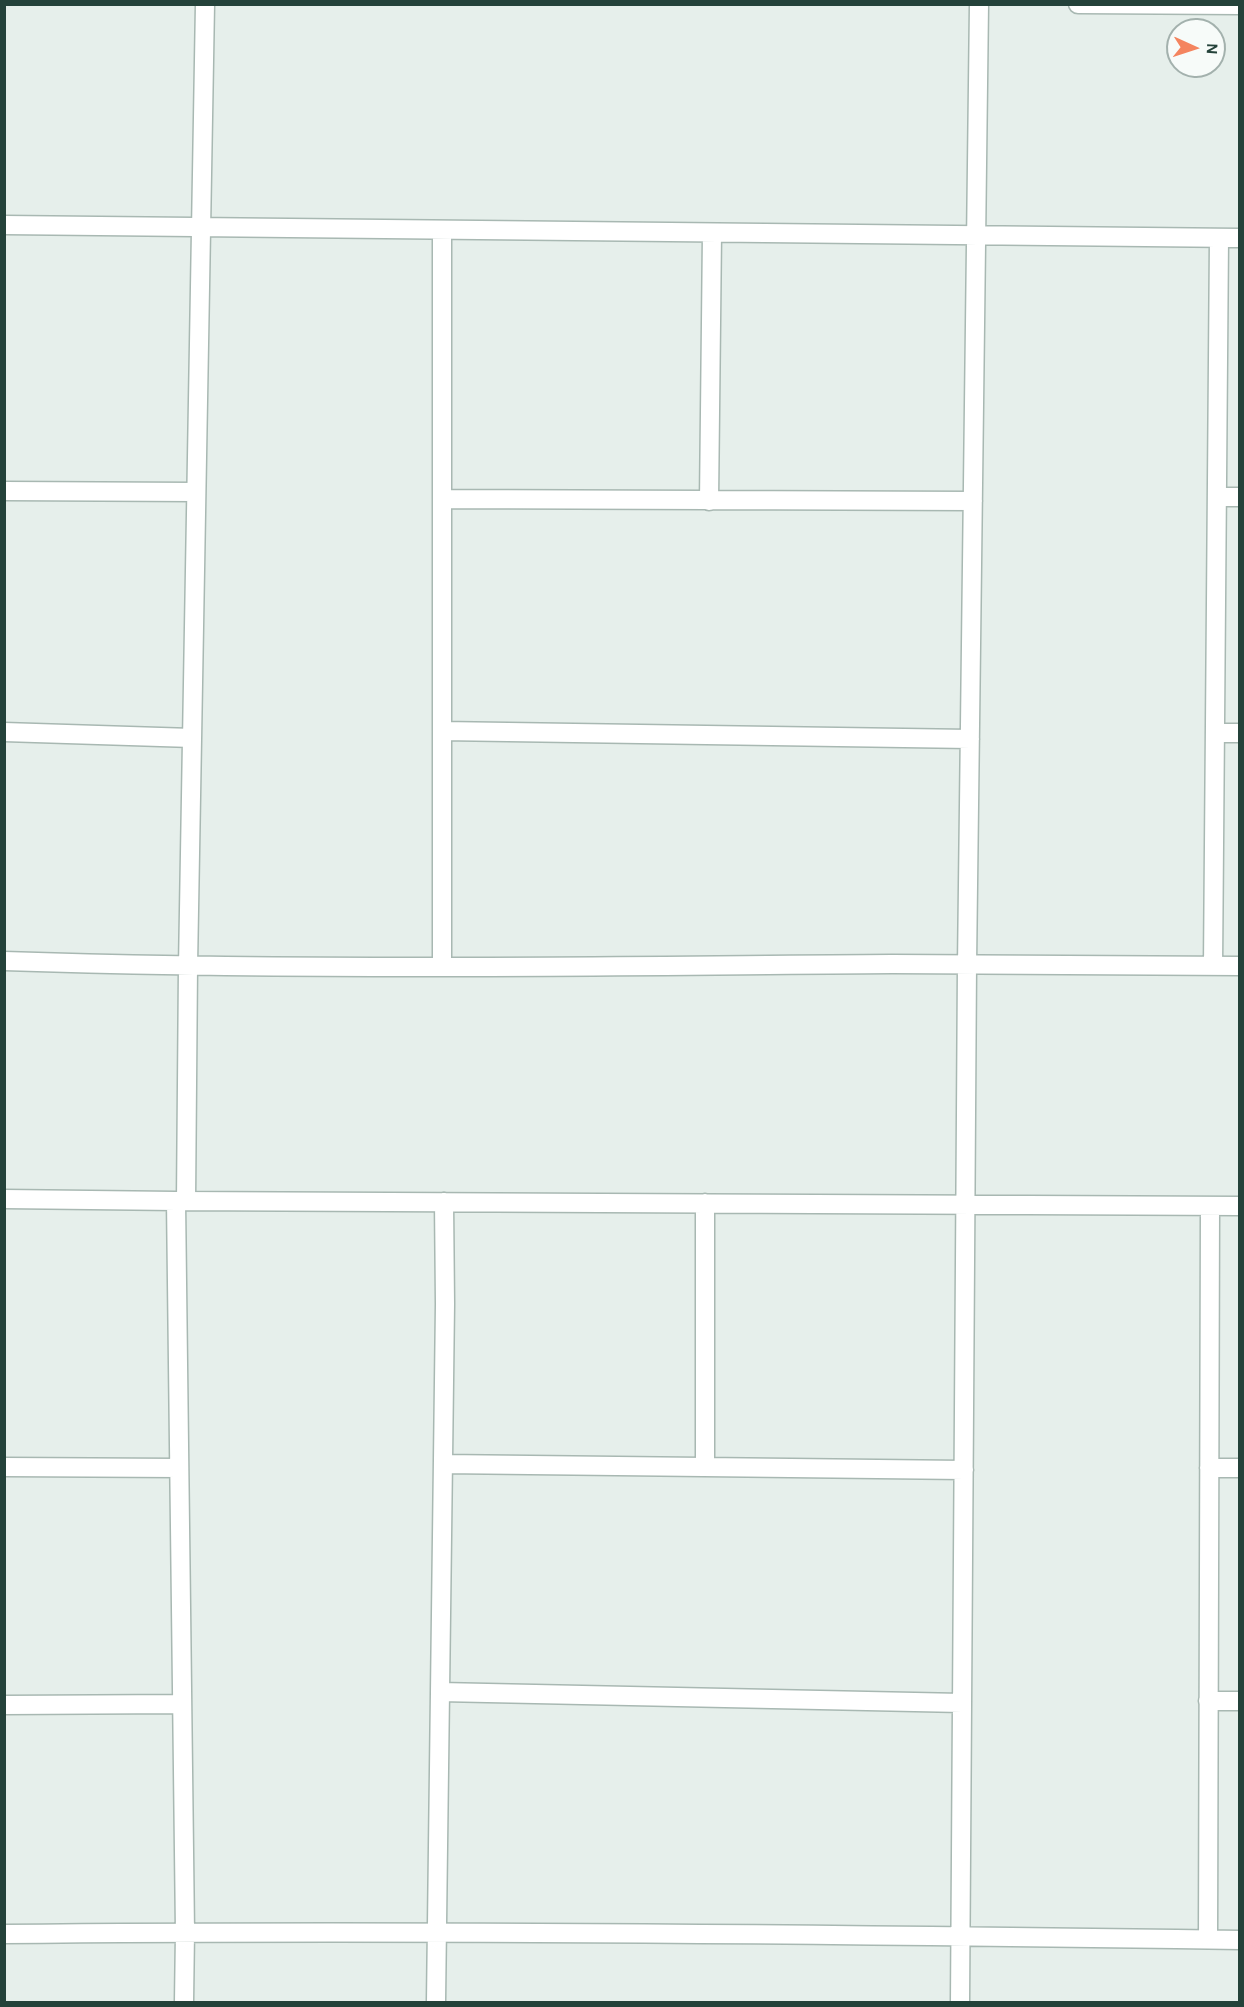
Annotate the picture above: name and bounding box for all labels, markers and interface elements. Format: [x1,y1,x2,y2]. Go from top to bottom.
north arrow [1166,18,1226,78]
text: N [1204,43,1220,55]

